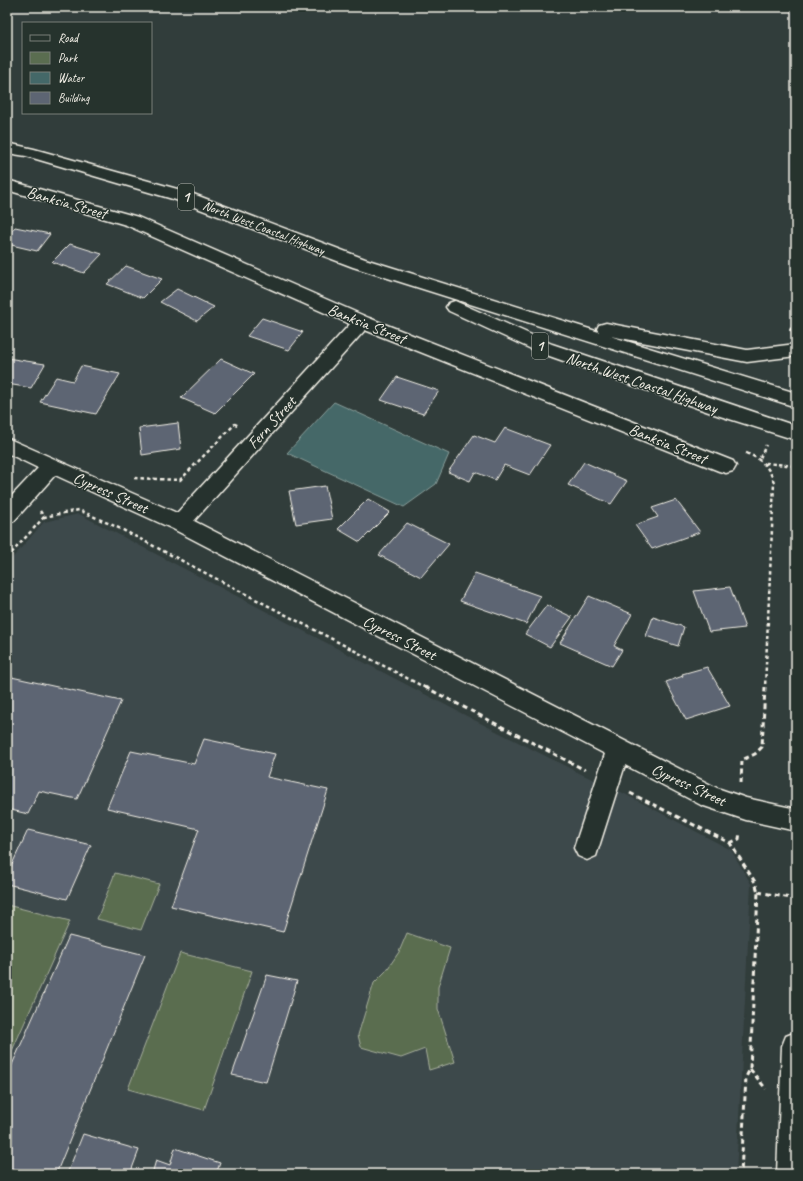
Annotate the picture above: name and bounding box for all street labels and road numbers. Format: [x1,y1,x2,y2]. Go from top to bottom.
street label: Banksia Street [25,182,112,225]
road number: 1 [178,184,194,210]
street label: North West Coastal Highway [201,197,328,259]
street label: Banksia Street [325,299,411,350]
road number: 1 [532,333,548,359]
street label: North West Coastal Highway [563,348,721,419]
street label: Fern Street [243,391,302,453]
street label: Banksia Street [626,419,712,470]
street label: Cypress Street [70,468,152,519]
street label: Cypress Street [360,611,441,666]
street label: Cypress Street [648,759,730,811]

